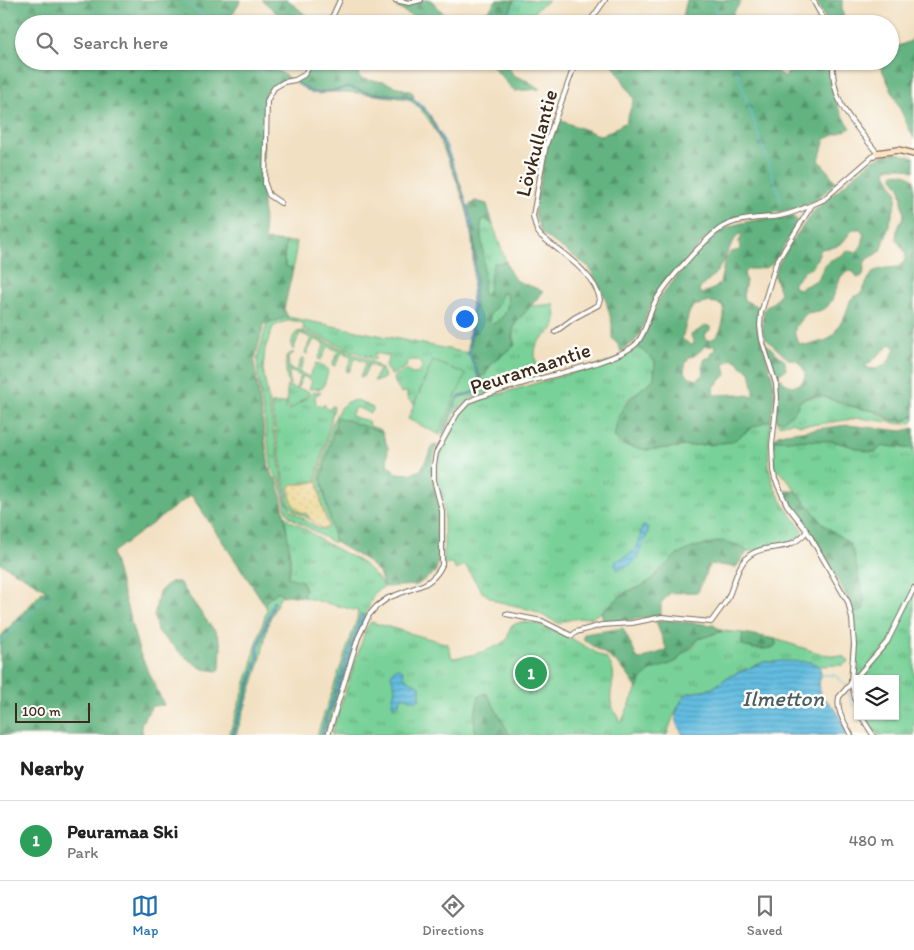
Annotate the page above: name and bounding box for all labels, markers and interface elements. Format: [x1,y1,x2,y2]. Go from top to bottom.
search box [15,15,899,70]
icon: search [33,29,61,57]
text: Search here [73,31,168,54]
street label: Lövkullantie [510,87,562,199]
your location [452,306,478,332]
street label: Peuramaantie [466,337,594,399]
pin: 1 [515,654,547,692]
map controls [854,675,899,720]
button: layers [854,675,899,720]
water label: Ilmetton [742,685,824,712]
scale bar [15,700,90,723]
text: 100 m [22,703,61,720]
text: Nearby [20,755,84,780]
text: Peuramaa Ski [67,820,178,843]
text: 1 [32,831,40,850]
text: 480 m [849,831,894,850]
text: Park [67,843,98,862]
tab: Map [131,892,159,939]
tab: Directions [422,892,484,939]
tab: Saved [747,892,783,939]

